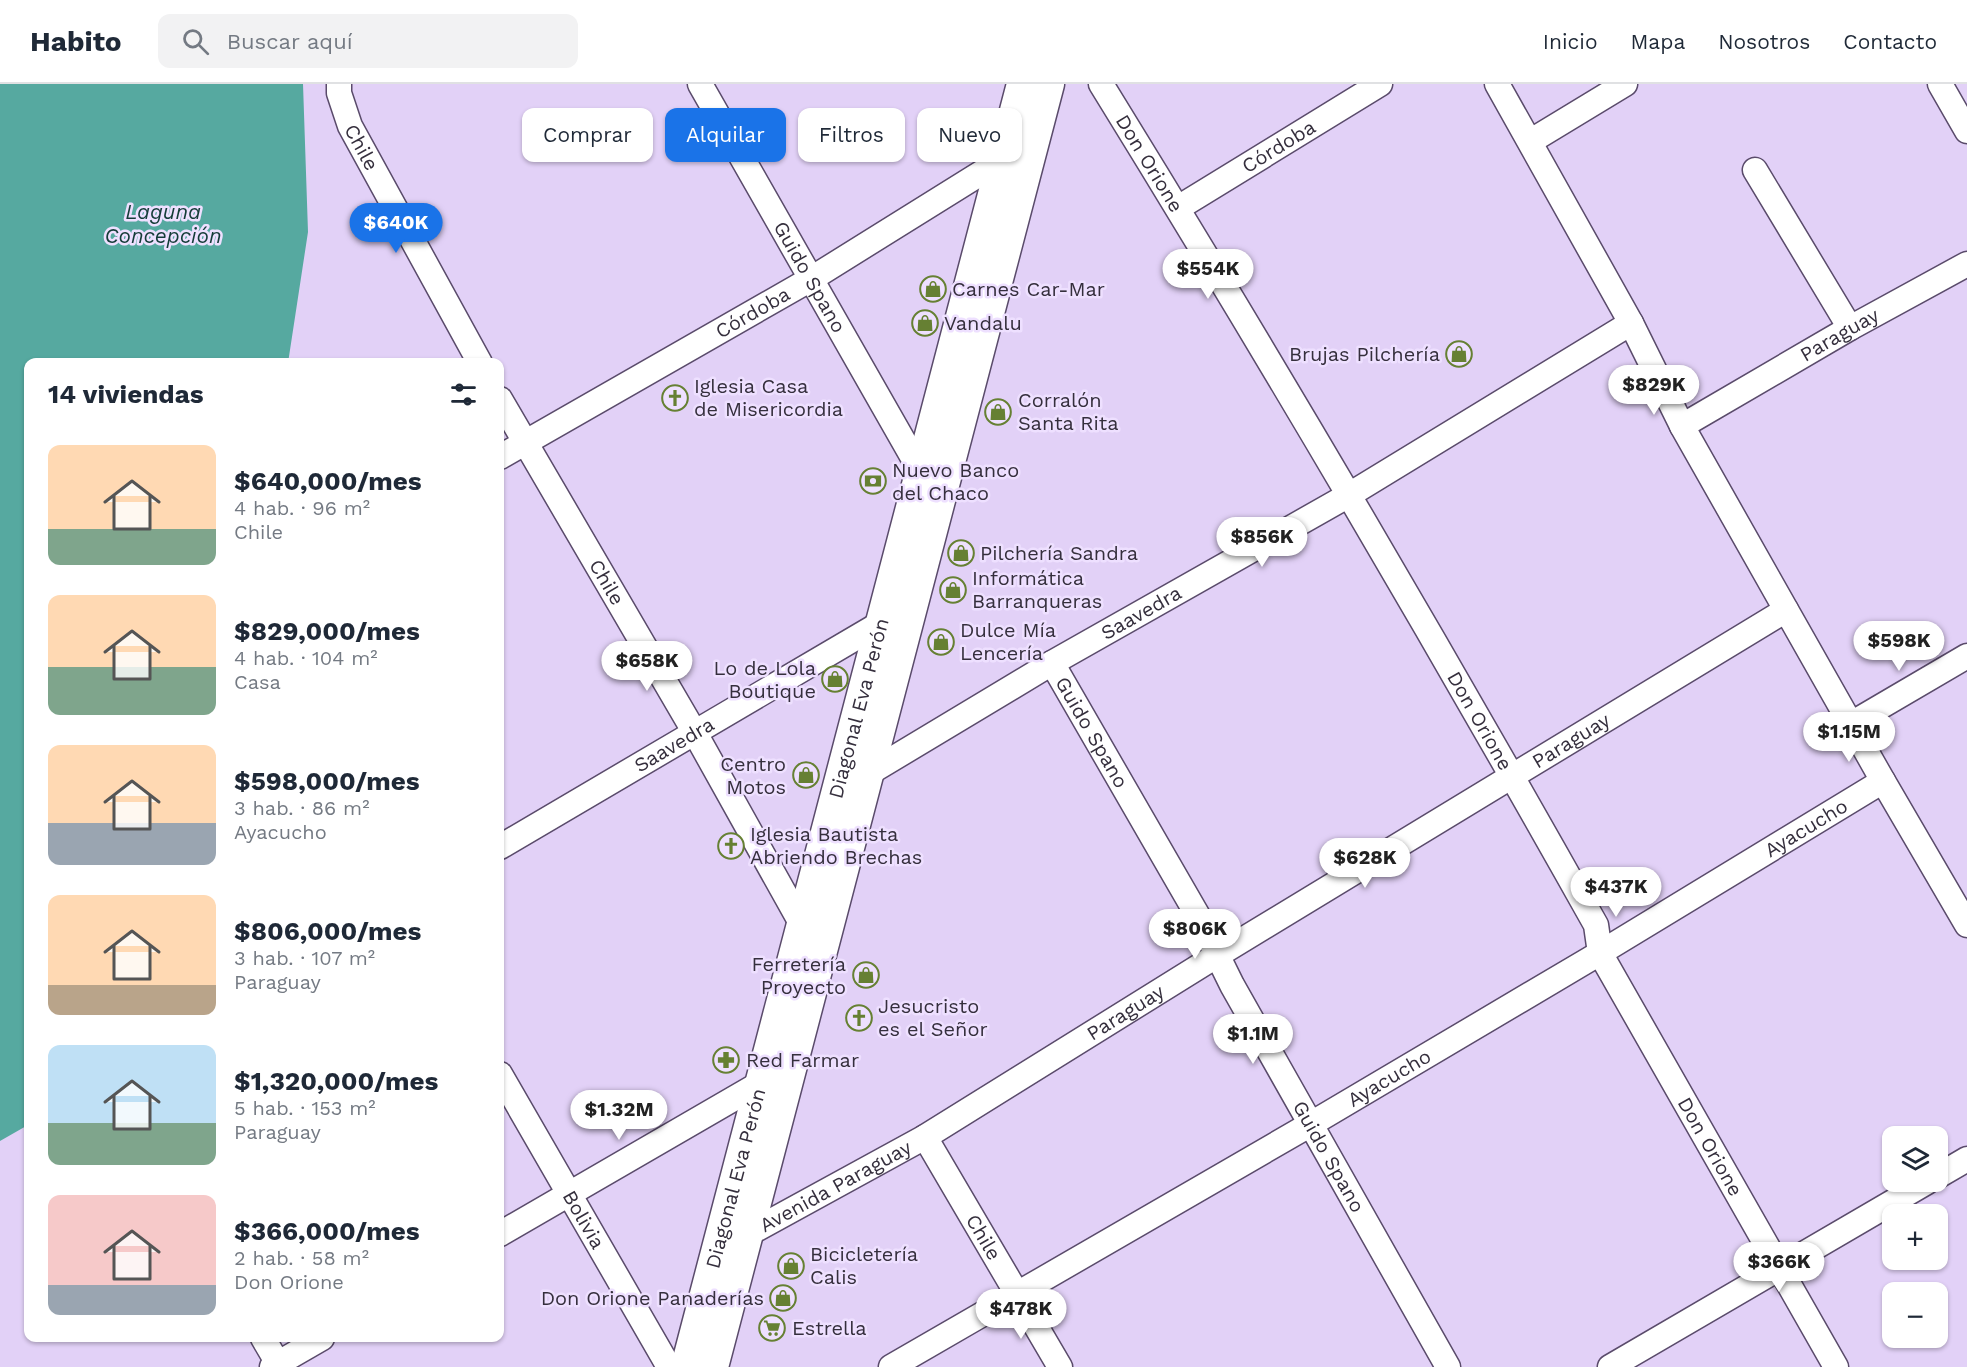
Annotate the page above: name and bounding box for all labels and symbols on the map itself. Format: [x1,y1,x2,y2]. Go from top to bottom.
street label: Don Orione [1111,110,1189,216]
street label: Córdoba [1237,115,1320,178]
street label: Chile [339,120,384,175]
water label: Laguna Concepción [105,199,222,248]
pin: $640K [354,203,438,254]
street label: Guido Spano [769,217,851,337]
pin: $554K [1166,249,1250,300]
shop icon: Carnes Car-Mar [918,274,948,304]
place label: Carnes Car-Mar [952,277,1105,301]
street label: Córdoba [711,282,794,343]
street label: Paraguay [1796,302,1883,367]
shop icon: Vandalu [910,308,940,338]
place label: Vandalu [944,311,1022,335]
shop icon: Brujas Pilchería [1444,339,1474,369]
place label: Brujas Pilchería [1289,342,1440,366]
pin: $829K [1612,365,1696,416]
place label: Iglesia Casa de Misericordia [694,374,843,421]
church icon: Iglesia Casa de Misericordia [660,383,690,413]
place label: Corralón Santa Rita [1018,388,1118,435]
shop icon: Corralón Santa Rita [983,397,1013,427]
place label: Nuevo Banco del Chaco [892,458,1019,505]
bank icon: Nuevo Banco del Chaco [858,466,888,496]
pin: $856K [1220,517,1304,568]
shop icon: Pilchería Sandra [946,538,976,568]
place label: Pilchería Sandra [980,541,1138,565]
street label: Chile [584,555,630,609]
place label: Informática Barranqueras [972,566,1102,613]
shop icon: Informática Barranqueras [938,575,968,605]
street label: Saavedra [1097,580,1186,645]
street label: Diagonal Eva Perón [823,616,894,801]
place label: Dulce Mía Lencería [960,618,1056,665]
pin: $598K [1857,621,1941,672]
shop icon: Dulce Mía Lencería [926,627,956,657]
pin: $658K [605,641,689,692]
place label: Lo de Lola Boutique [714,656,816,703]
shop icon: Lo de Lola Boutique [820,664,850,694]
street label: Don Orione [1442,667,1518,774]
street label: Guido Spano [1050,672,1134,792]
street label: Paraguay [1528,707,1615,773]
street label: Saavedra [630,712,718,777]
pin: $1.15M [1800,712,1898,763]
place label: Centro Motos [720,752,786,799]
shop icon: Centro Motos [791,760,821,790]
street label: Ayacucho [1760,793,1852,862]
place label: Iglesia Bautista Abriendo Brechas [750,822,922,869]
church icon: Iglesia Bautista Abriendo Brechas [716,831,746,861]
pin: $628K [1323,838,1407,889]
pin: $437K [1574,867,1658,918]
pin: $806K [1153,909,1237,960]
place label: Ferretería Proyecto [751,952,846,999]
shop icon: Ferretería Proyecto [851,960,881,990]
street label: Paraguay [1082,979,1169,1046]
place label: Jesucristo es el Señor [878,994,988,1041]
church icon: Jesucristo es el Señor [844,1003,874,1033]
pin: $1.1M [1211,1014,1295,1065]
street label: Ayacucho [1343,1044,1435,1112]
pharmacy icon: Red Farmar [711,1045,741,1075]
place label: Red Farmar [746,1048,859,1072]
street label: Diagonal Eva Perón [700,1086,770,1271]
pin: $1.32M [570,1090,668,1141]
street label: Don Orione [1673,1093,1748,1200]
street label: Guido Spano [1288,1096,1370,1217]
street label: Avenida Paraguay [755,1135,916,1237]
street label: Bolivia [558,1186,610,1253]
street label: Chile [961,1210,1007,1264]
place label: Bicicletería Calis [810,1242,918,1289]
pin: $366K [1737,1242,1821,1293]
shop icon: Bicicletería Calis [776,1251,806,1281]
shop icon: Don Orione Panaderías [768,1283,798,1313]
place label: Don Orione Panaderías [541,1286,764,1310]
pin: $478K [979,1289,1063,1340]
supermarket icon: Estrella [757,1313,787,1343]
place label: Estrella [792,1316,867,1340]

